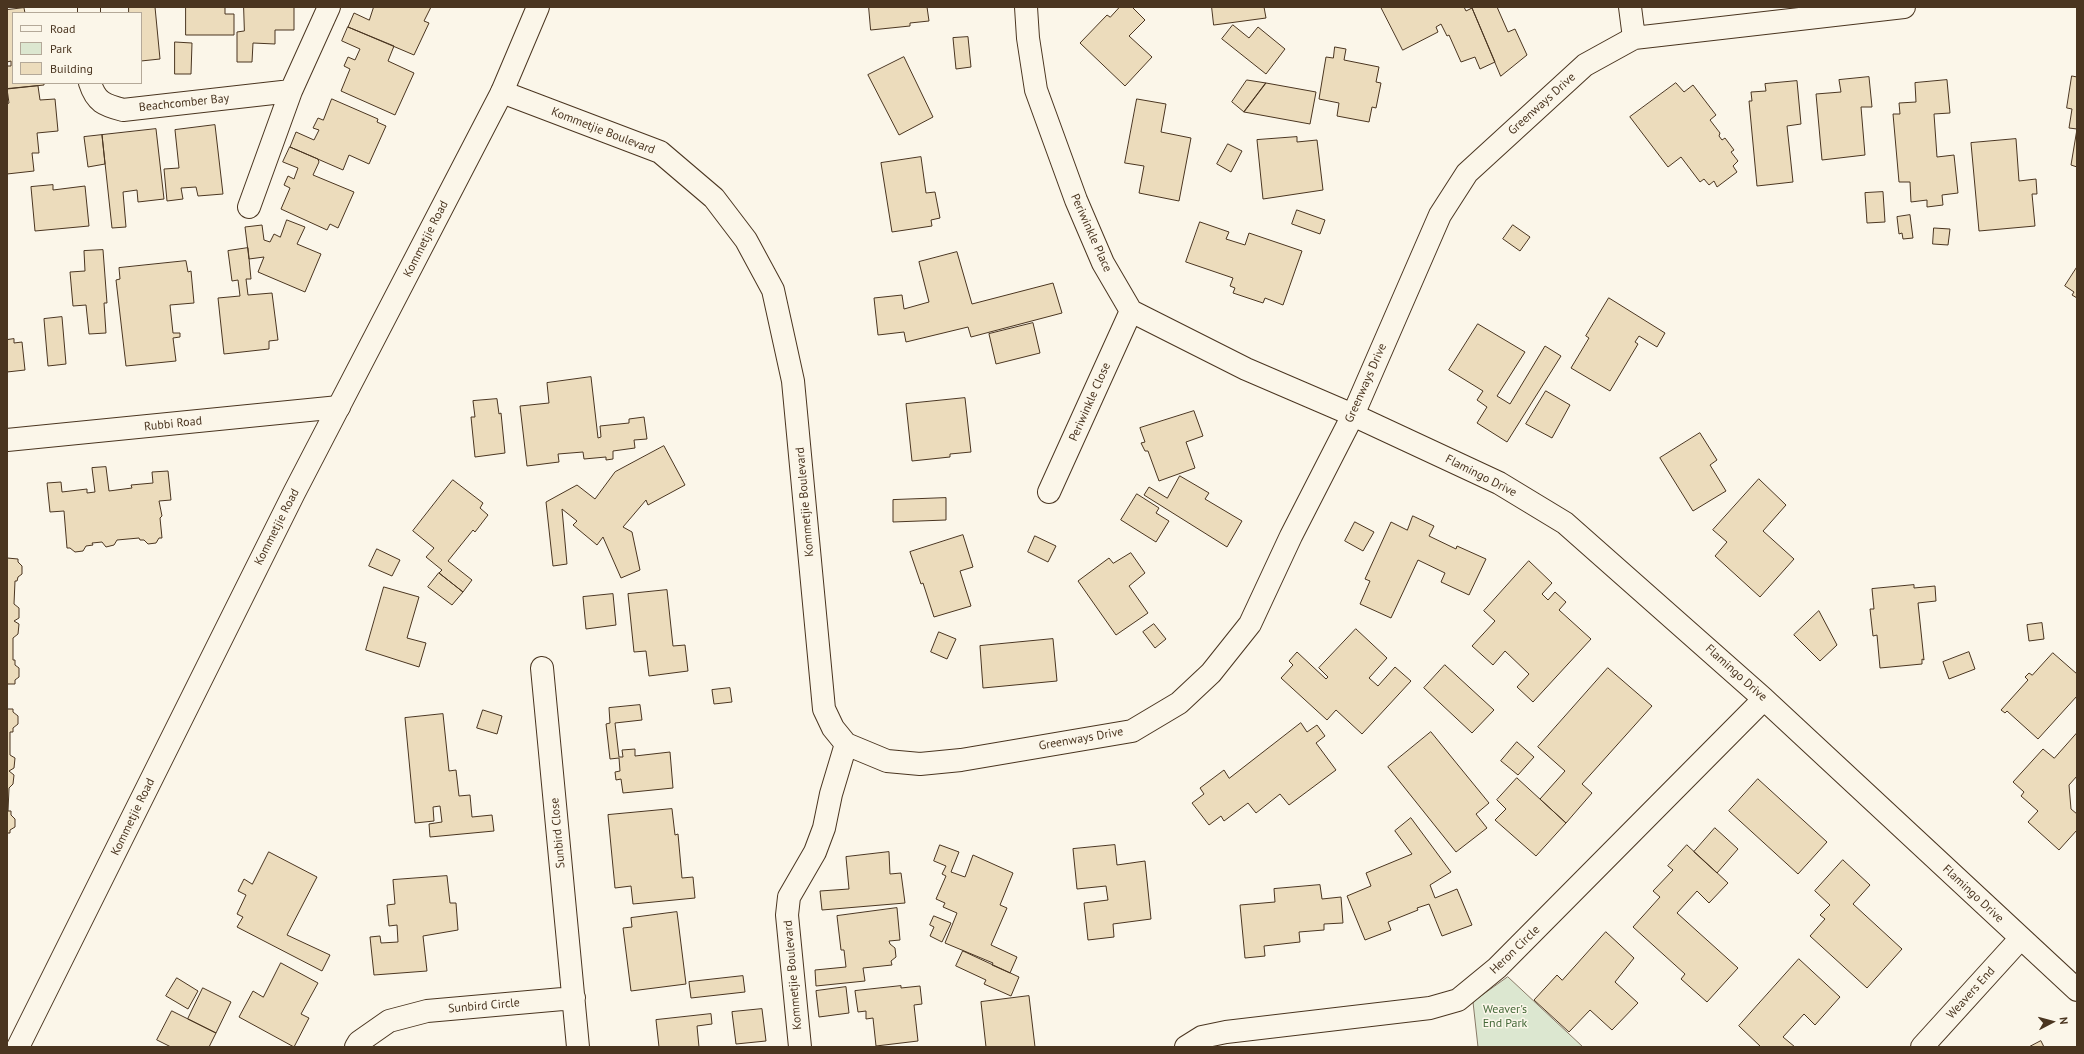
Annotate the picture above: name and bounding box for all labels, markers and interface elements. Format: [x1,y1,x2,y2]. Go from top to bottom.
legend [12,12,142,84]
text: Road [50,21,75,36]
text: Park [50,41,72,56]
text: Building [50,61,93,76]
street label: Greenways Drive [1505,70,1579,138]
street label: Beachcomber Bay [138,91,230,115]
street label: Kommetjie Boulevard [549,105,657,157]
street label: Periwinkle Place [1067,192,1115,274]
street label: Kommetjie Road [401,198,451,280]
street label: Greenways Drive [1342,341,1390,425]
street label: Periwinkle Close [1066,360,1114,444]
street label: Rubbi Road [143,414,203,434]
street label: Kommetjie Boulevard [793,447,817,557]
street label: Flamingo Drive [1443,452,1519,500]
street label: Kommetjie Road [252,486,302,568]
street label: Flamingo Drive [1702,642,1770,704]
street label: Greenways Drive [1038,724,1124,754]
street label: Kommetjie Road [108,776,158,858]
street label: Sunbird Close [548,797,568,869]
street label: Flamingo Drive [1940,862,2006,926]
street label: Kommetjie Boulevard [781,920,805,1030]
street label: Heron Circle [1487,923,1543,977]
street label: Weavers End [1944,964,1998,1022]
street label: Sunbird Circle [448,996,520,1016]
north arrow [2032,1002,2072,1042]
park label: Weaver's End Park [1483,1003,1527,1031]
text: N [2057,1016,2071,1025]

